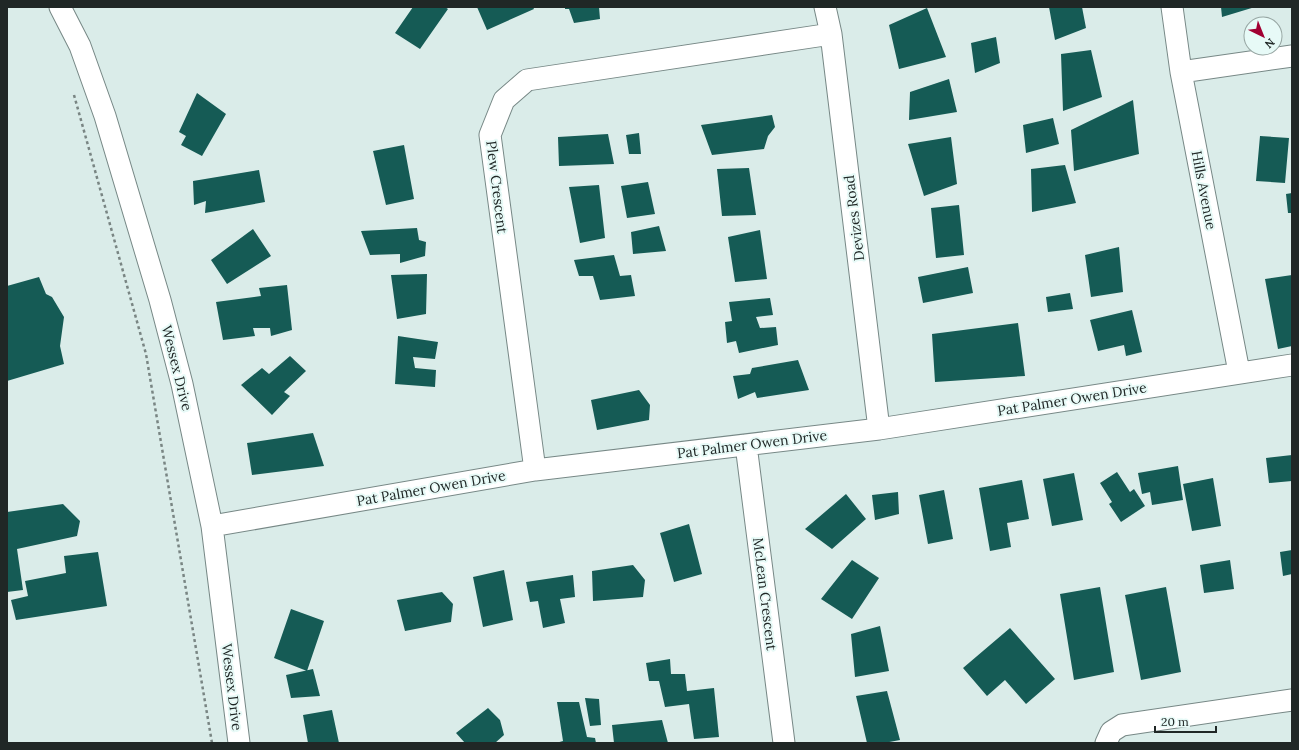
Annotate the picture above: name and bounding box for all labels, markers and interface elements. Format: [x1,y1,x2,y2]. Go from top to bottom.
north arrow [1243,16,1283,56]
text: N [1262,35,1278,52]
street label: Plew Crescent [482,140,512,235]
street label: Hills Avenue [1188,149,1221,231]
street label: Devizes Road [840,174,868,262]
street label: Wessex Drive [158,323,196,413]
street label: Pat Palmer Owen Drive [996,378,1148,420]
street label: Pat Palmer Owen Drive [676,426,828,462]
street label: Pat Palmer Owen Drive [355,466,507,510]
street label: McLean Crescent [749,537,781,652]
street label: Wessex Drive [218,642,246,732]
scale bar [1155,708,1216,734]
text: 20 m [1161,714,1189,729]

